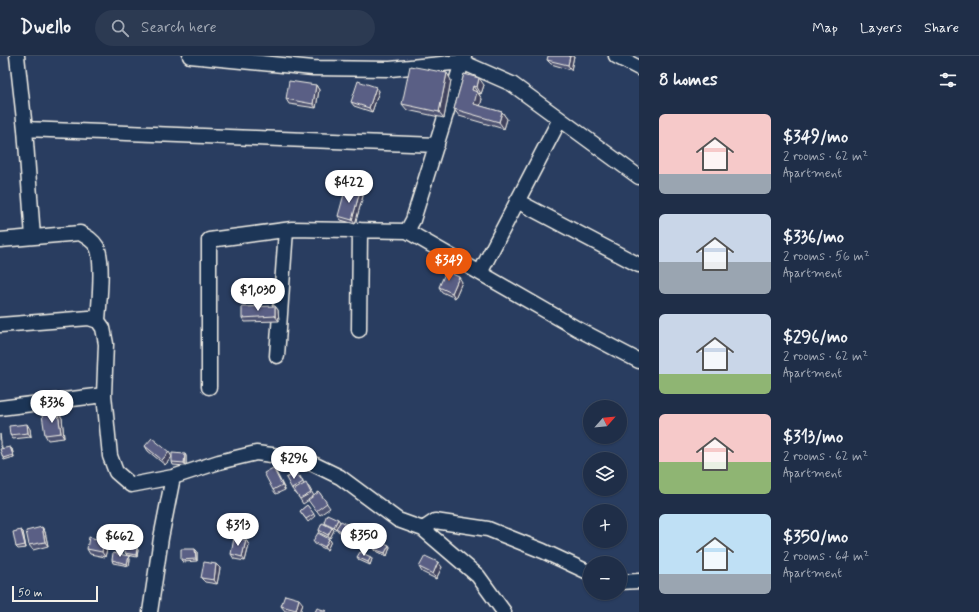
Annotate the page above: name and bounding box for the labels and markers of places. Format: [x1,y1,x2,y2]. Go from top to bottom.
pin: $422 [325,170,373,204]
pin: $349 [425,248,473,282]
pin: $1,030 [225,278,291,312]
pin: $336 [28,390,76,424]
pin: $296 [270,446,318,480]
pin: $313 [214,513,262,547]
pin: $350 [340,523,388,557]
pin: $662 [96,524,144,558]

